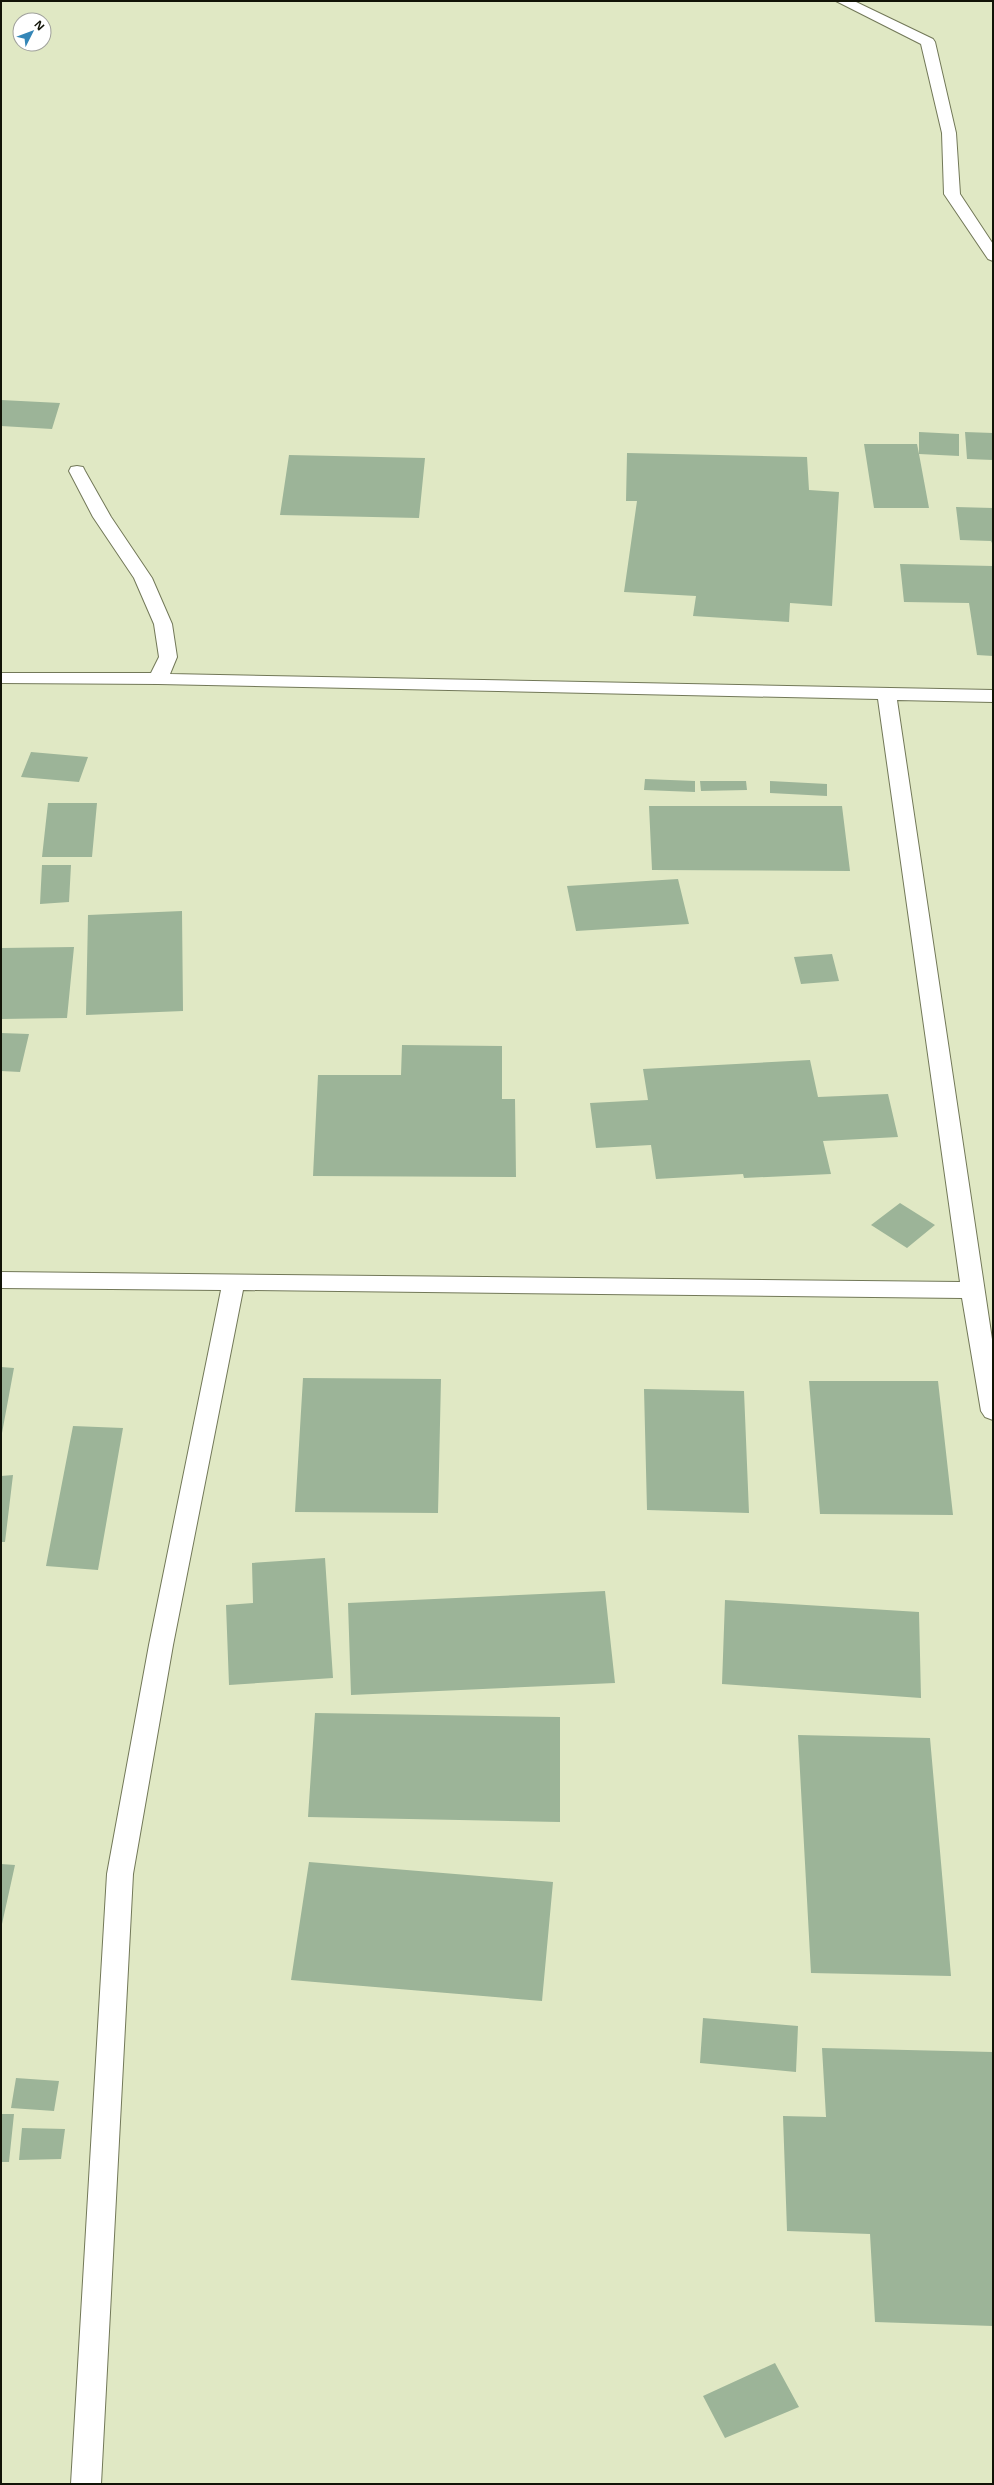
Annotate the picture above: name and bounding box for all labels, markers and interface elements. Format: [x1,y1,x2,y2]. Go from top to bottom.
north arrow [12,12,52,52]
text: N [31,17,48,33]

